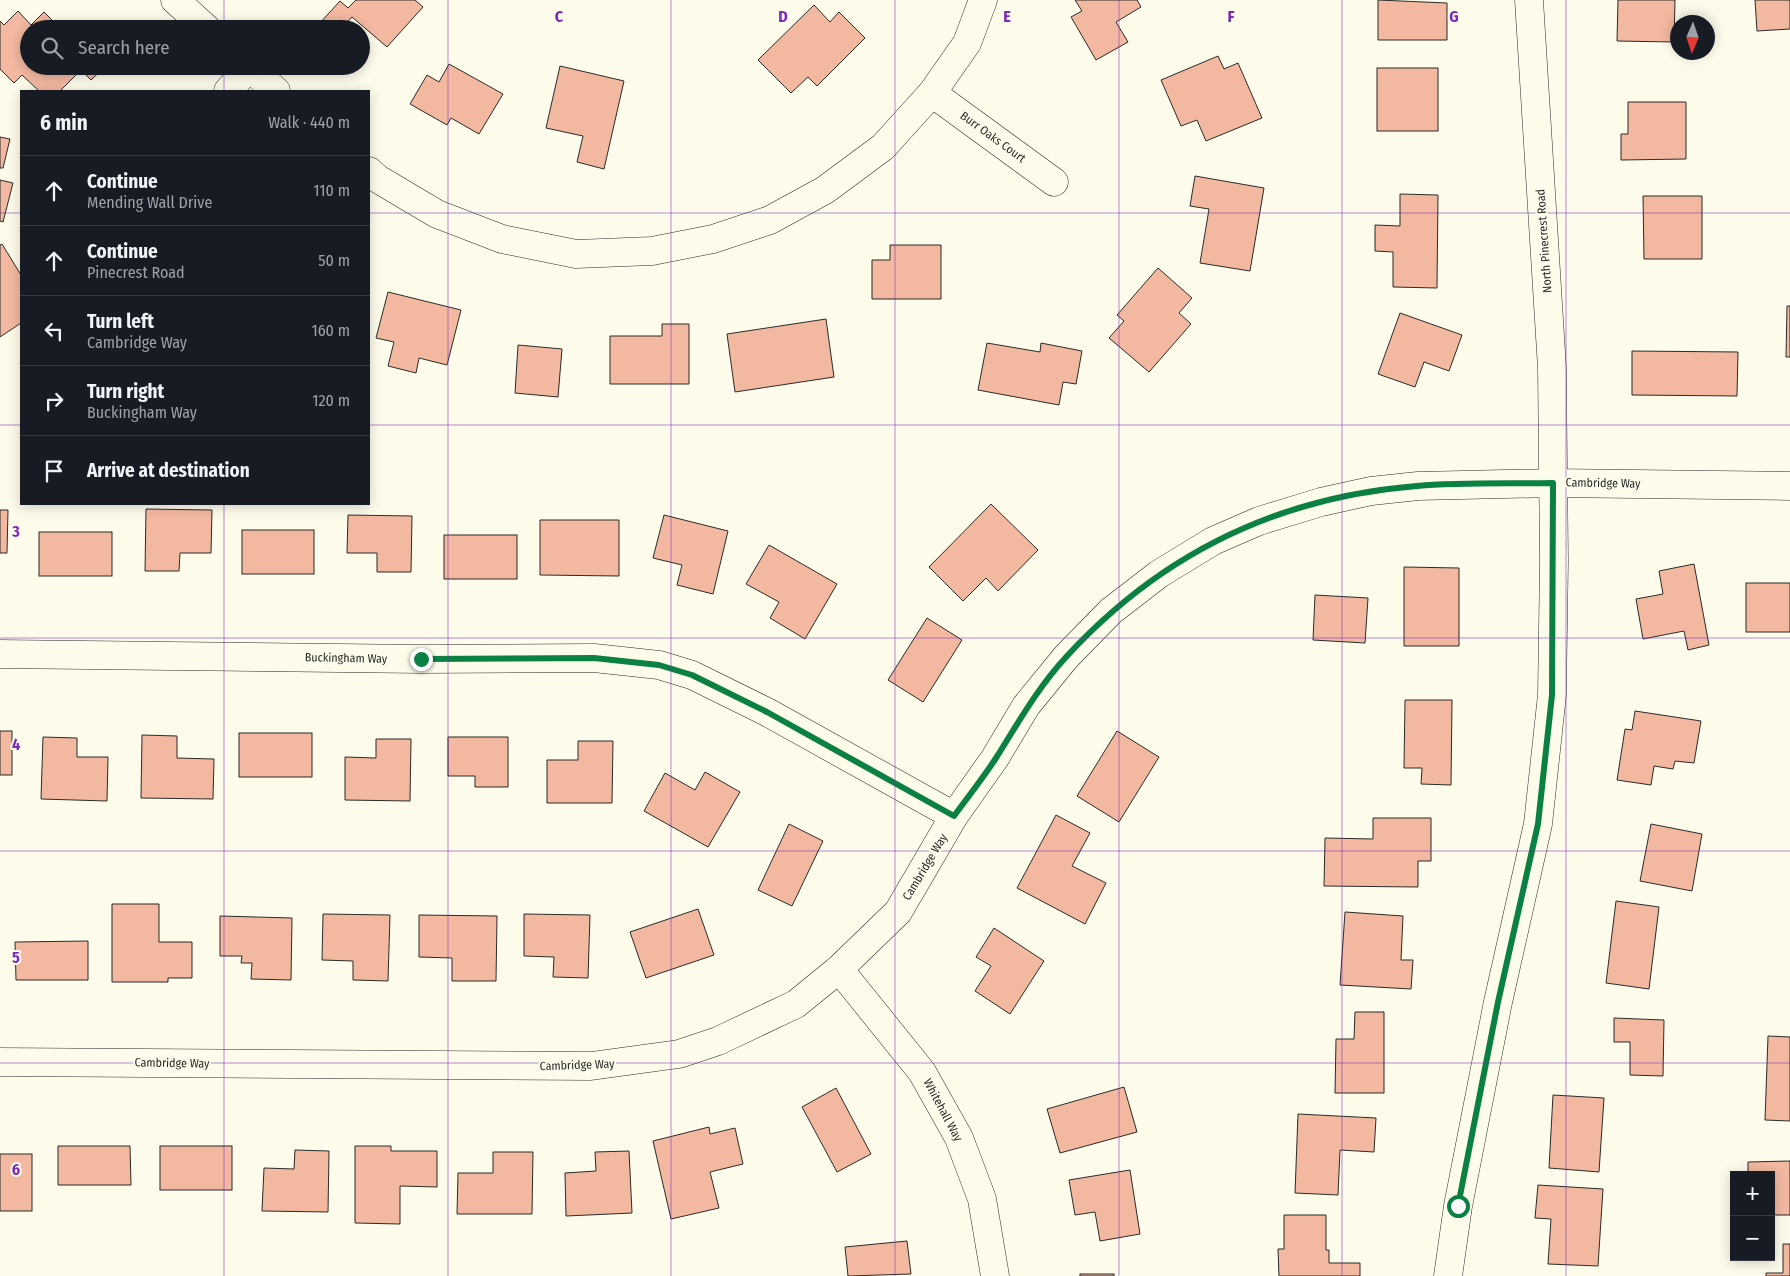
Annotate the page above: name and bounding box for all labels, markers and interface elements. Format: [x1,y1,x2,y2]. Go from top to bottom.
text: C [555,7,564,26]
text: D [778,7,788,26]
text: E [1003,7,1011,26]
text: F [1227,7,1235,26]
text: G [1449,7,1459,26]
north arrow [1670,15,1715,60]
search box [20,20,370,75]
icon: search [38,34,66,62]
text: Search here [78,36,170,59]
street label: Burr Oaks Court [958,109,1028,165]
text: 6 min [40,110,88,136]
text: Walk · 440 m [268,113,350,132]
text: Continue [87,170,158,193]
icon: ahead [40,177,68,205]
text: 110 m [313,181,350,200]
street label: North Pinecrest Road [1533,189,1555,293]
text: Mending Wall Drive [87,193,212,212]
text: Continue [87,240,158,263]
icon: ahead [40,247,68,275]
text: 50 m [318,251,350,270]
text: Pinecrest Road [87,263,185,282]
text: Turn left [87,310,154,333]
icon: left [40,317,68,345]
text: 160 m [311,321,350,340]
text: Cambridge Way [87,333,187,352]
text: Turn right [87,380,164,403]
icon: right [40,387,68,415]
text: 120 m [312,391,350,410]
text: Buckingham Way [87,403,197,422]
icon: arrive [40,457,68,485]
text: Arrive at destination [87,459,250,482]
street label: Cambridge Way [1565,475,1641,491]
text: 3 [11,522,20,541]
route end [410,648,433,671]
street label: Buckingham Way [305,650,388,666]
text: 4 [12,735,20,754]
street label: Cambridge Way [900,831,951,903]
text: 5 [12,948,20,967]
street label: Cambridge Way [134,1055,210,1071]
street label: Cambridge Way [539,1057,615,1073]
street label: Whitehall Way [921,1076,966,1144]
text: 6 [12,1160,20,1179]
map controls [1730,1171,1775,1261]
button: + [1730,1171,1775,1216]
route start [1447,1195,1470,1218]
button: − [1730,1216,1775,1261]

